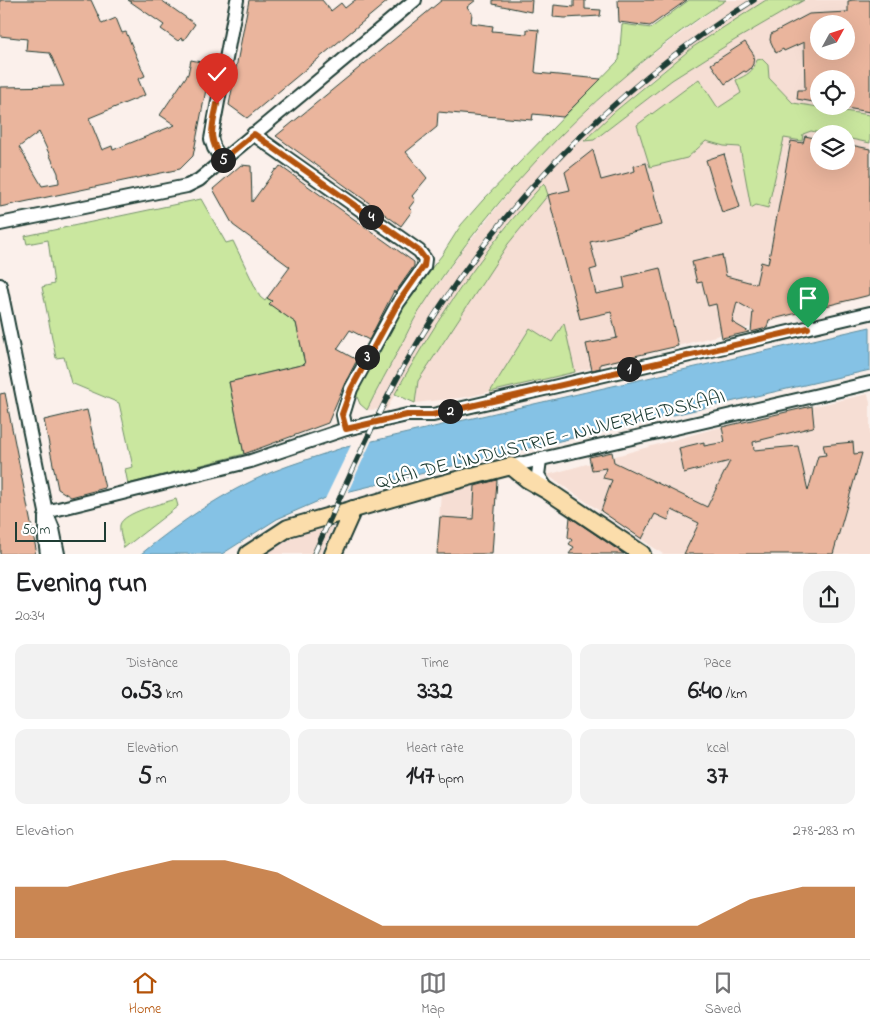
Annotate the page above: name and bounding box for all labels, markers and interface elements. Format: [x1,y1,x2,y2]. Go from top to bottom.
north arrow [810,15,855,60]
map controls [810,15,855,170]
pin [196,53,238,104]
icon: check [203,60,231,88]
button: locate [810,70,855,115]
button: layers [810,125,855,170]
pin: 5 [210,148,236,172]
text: 5 [219,150,228,171]
pin: 4 [358,204,384,230]
text: 4 [369,207,374,228]
pin [787,277,829,328]
icon: arrive [794,284,822,312]
pin: 3 [354,344,380,370]
text: 3 [365,347,370,368]
pin: 1 [616,356,642,382]
text: 1 [627,359,632,380]
street label: QUAI DE L'INDUSTRIE - NIJVERHEIDSKAAI [373,383,729,498]
pin: 2 [438,398,462,424]
text: 2 [447,401,454,422]
scale bar [15,519,106,542]
text: 50 m [22,520,50,541]
text: Evening run [15,564,147,605]
button: share [803,571,855,623]
text: 20:34 [15,604,44,628]
text: Distance [127,653,178,674]
text: Time [421,653,449,674]
text: Pace [704,653,731,674]
text: 0.53 [122,674,162,710]
text: 3:32 [417,674,453,710]
text: 6:40 [688,674,722,710]
text: km [162,684,183,705]
text: /km [722,684,747,705]
text: Elevation [127,738,178,759]
text: Heart rate [406,738,464,759]
text: kcal [707,738,729,759]
text: 5 [138,759,152,795]
text: 147 [406,759,435,795]
text: 37 [707,759,728,795]
text: m [152,769,167,790]
text: bpm [435,769,464,790]
text: Elevation [15,819,74,843]
text: 278–283 m [793,819,855,843]
tab: Home [129,969,161,1020]
tab: Map [419,969,447,1020]
tab: Saved [705,969,741,1020]

